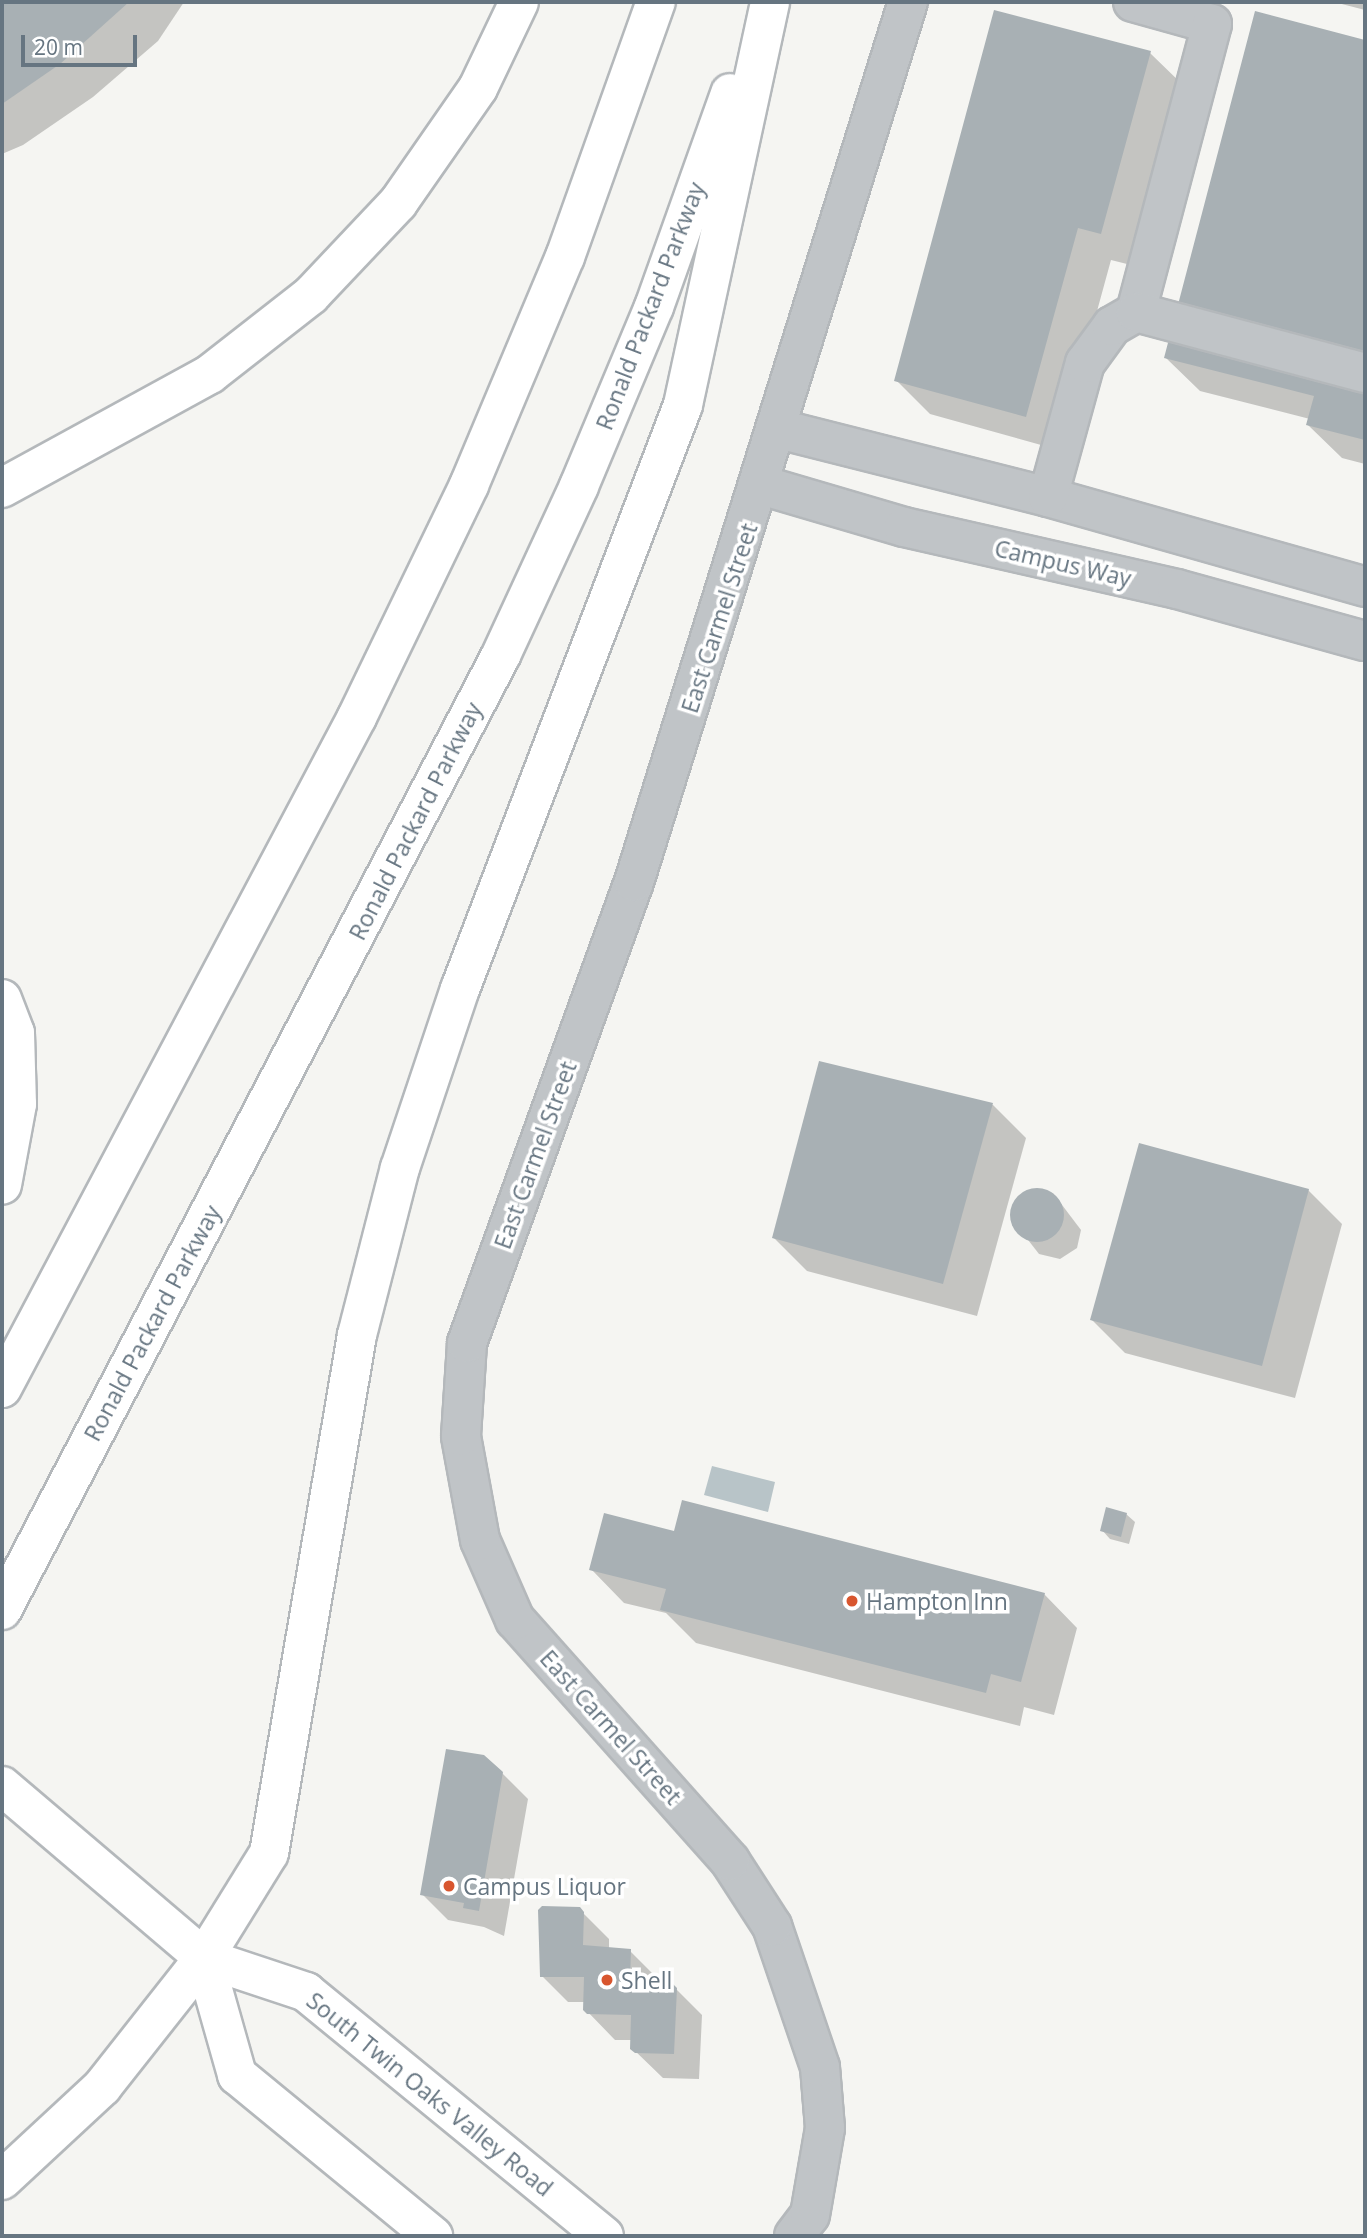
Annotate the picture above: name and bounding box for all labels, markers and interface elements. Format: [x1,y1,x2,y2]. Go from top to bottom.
scale bar [24,21,140,65]
text: 20 m [34,33,83,61]
street label: Ronald Packard Parkway [590,178,710,434]
street label: East Carmel Street [675,520,763,716]
street label: Campus Way [992,534,1134,592]
street label: Ronald Packard Parkway [343,698,487,944]
street label: East Carmel Street [488,1057,582,1253]
street label: Ronald Packard Parkway [78,1200,226,1446]
place label: Hampton Inn [866,1587,1008,1615]
marker: Hampton Inn [844,1593,860,1609]
street label: East Carmel Street [535,1644,687,1810]
place label: Campus Liquor [463,1872,626,1900]
marker: Campus Liquor [441,1878,457,1894]
place label: Shell [621,1966,672,1994]
marker: Shell [599,1972,615,1988]
street label: South Twin Oaks Valley Road [302,1986,558,2202]

